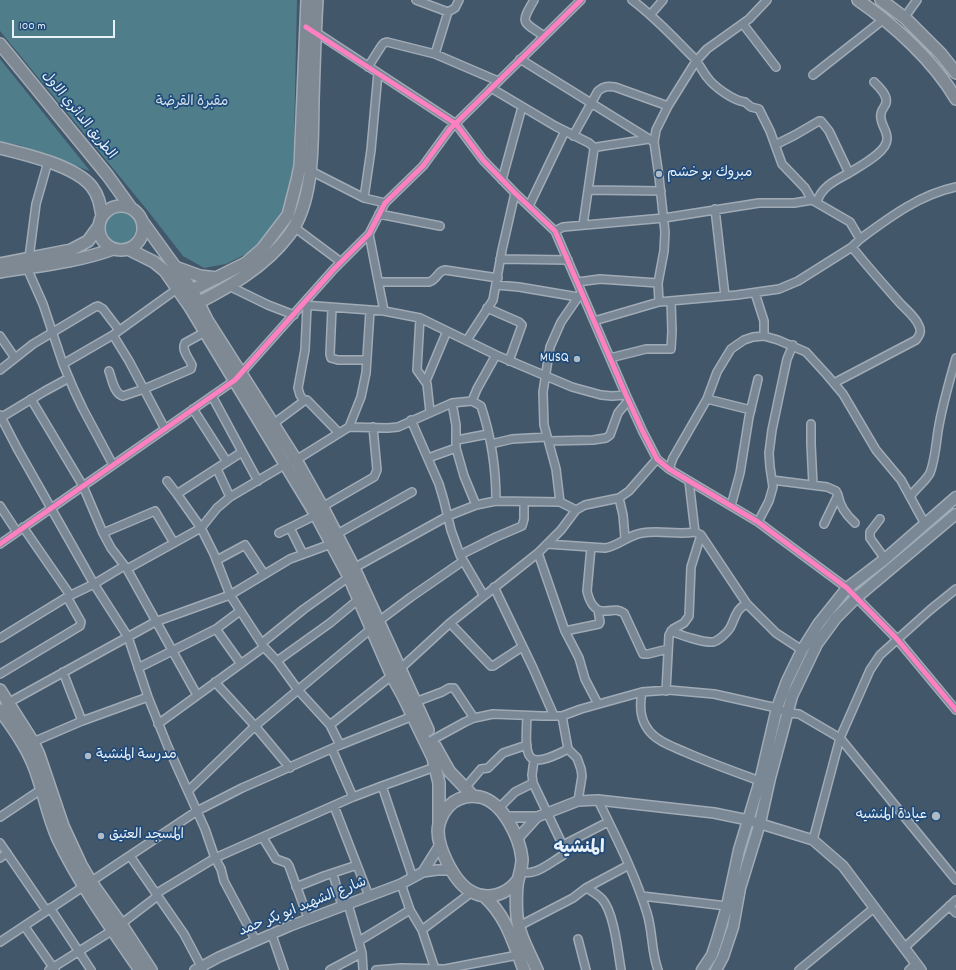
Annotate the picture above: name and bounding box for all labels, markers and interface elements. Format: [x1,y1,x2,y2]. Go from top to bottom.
scale bar [14,12,117,38]
text: 100 m [19,18,46,35]
street label: الطريق الدائري الاول [37,69,119,163]
park label: مقبرة القرضة [156,95,228,111]
place label: مبروك بو خشم [667,166,752,182]
marker: مبروك بو خشم [654,169,664,179]
place label: MUSQ [540,351,569,367]
marker: MUSQ [572,354,582,364]
place label: مدرسة المنشية [96,748,177,764]
marker: مدرسة المنشية [83,751,93,761]
place label: عيادة المنشيه [856,808,927,824]
marker: عيادة المنشيه [930,810,942,822]
place label: المسجد العتيق [109,828,184,844]
marker: المسجد العتيق [96,831,106,841]
district label: المنشيه [553,839,605,861]
street label: شارع الشهيد ابو بكر حمد [237,875,369,941]

